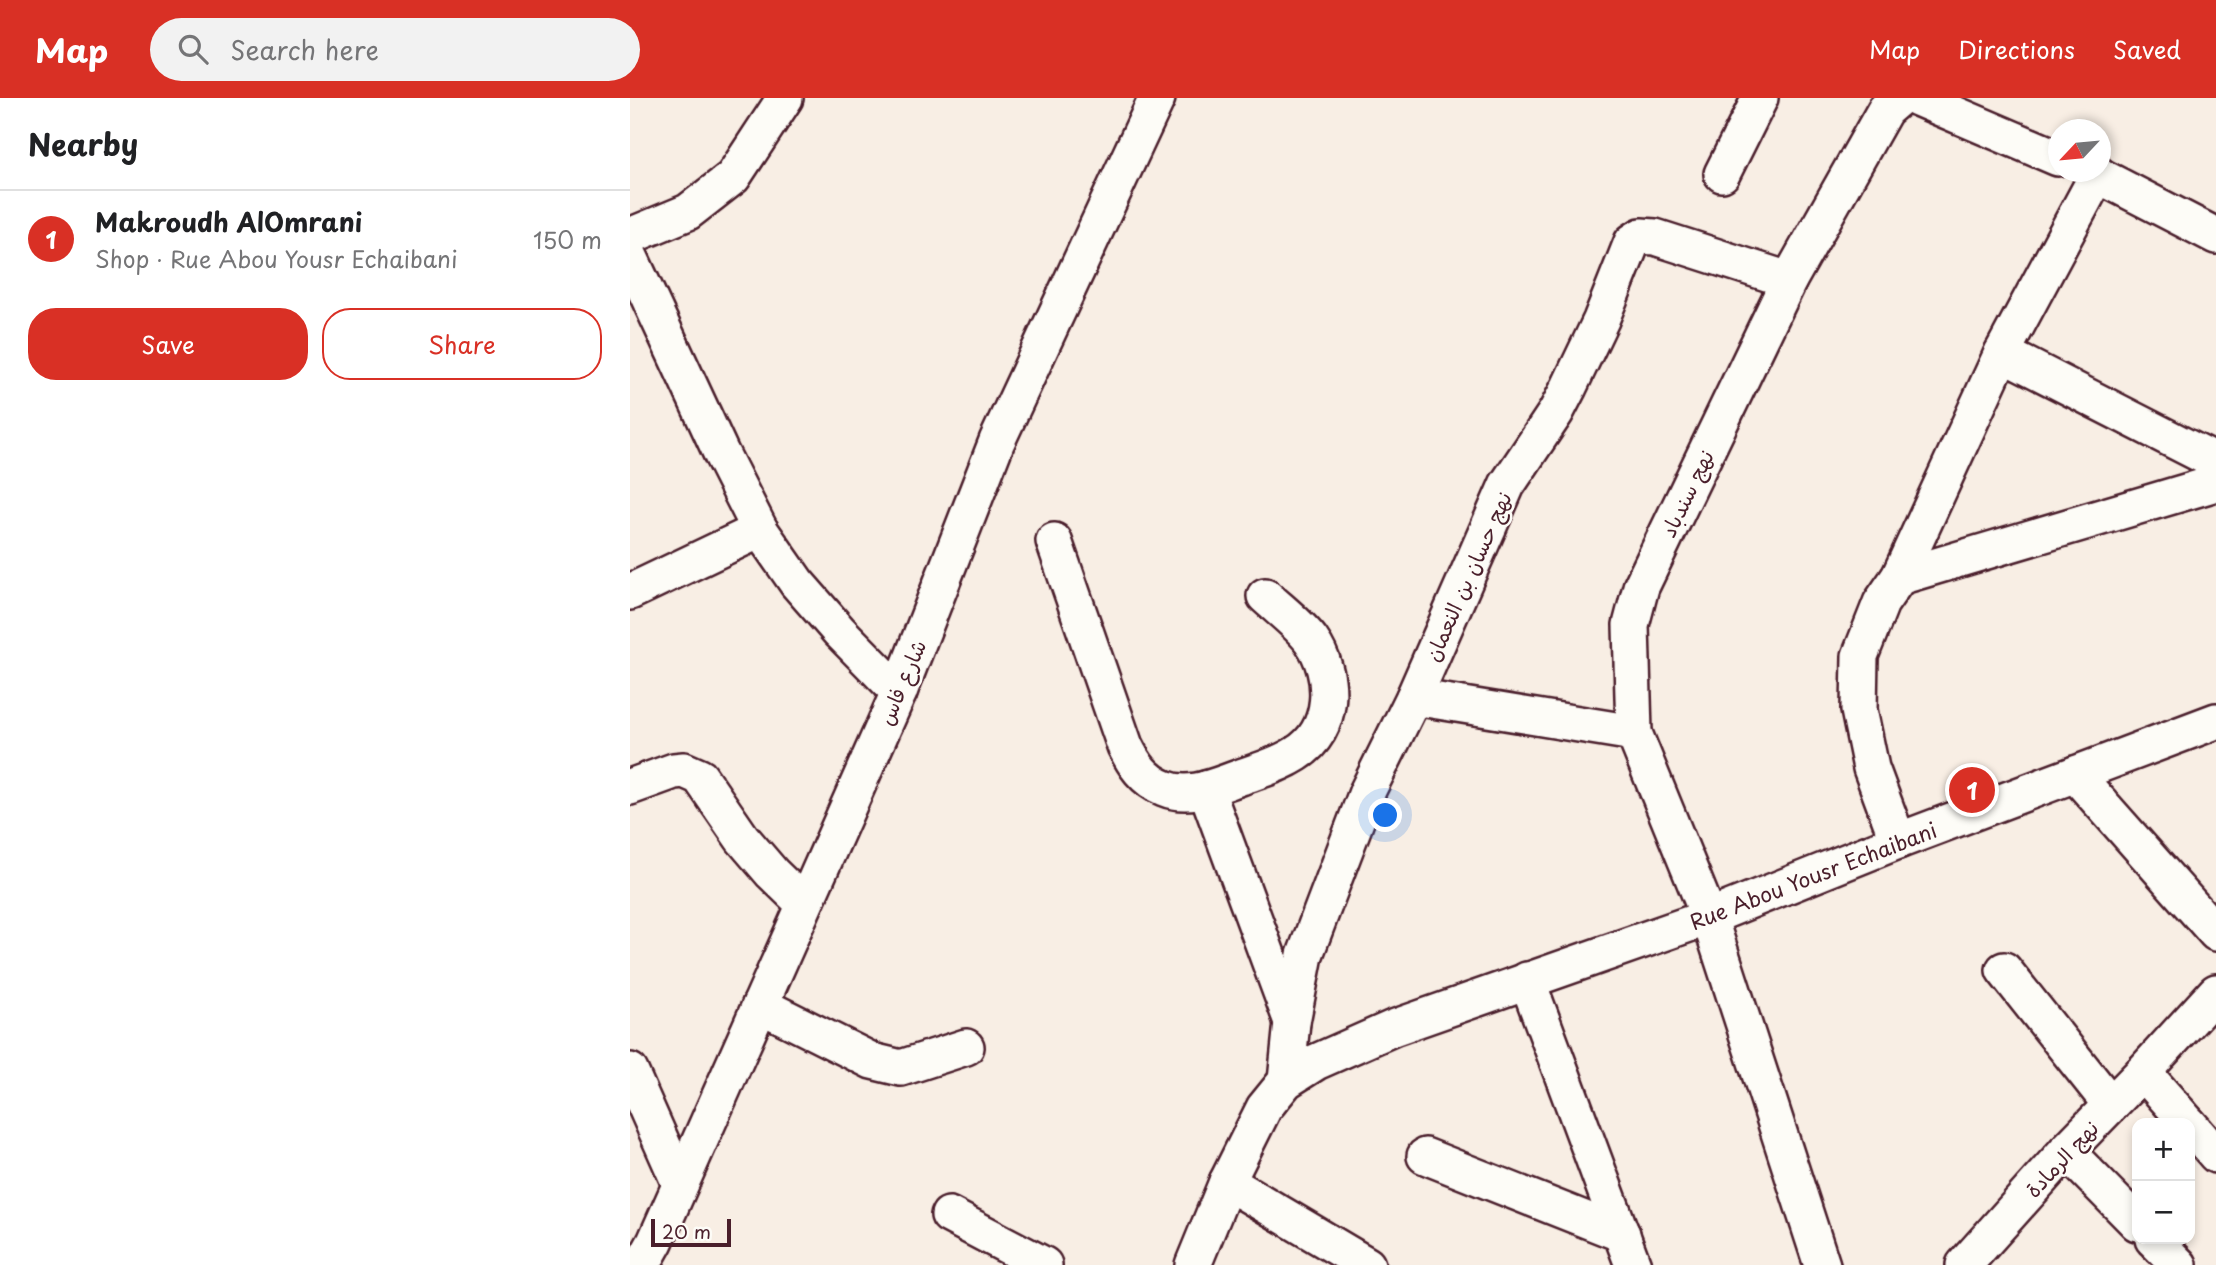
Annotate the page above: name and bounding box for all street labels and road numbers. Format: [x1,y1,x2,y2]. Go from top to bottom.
street label: نهج سندباد [1651,444,1721,542]
street label: نهج حسان بن النعمان [1415,486,1519,666]
street label: شارع فاس [869,634,934,730]
street label: Rue Abou Yousr Echaibani [1685,813,1941,937]
street label: نهج الرمادة [2017,1112,2105,1204]

